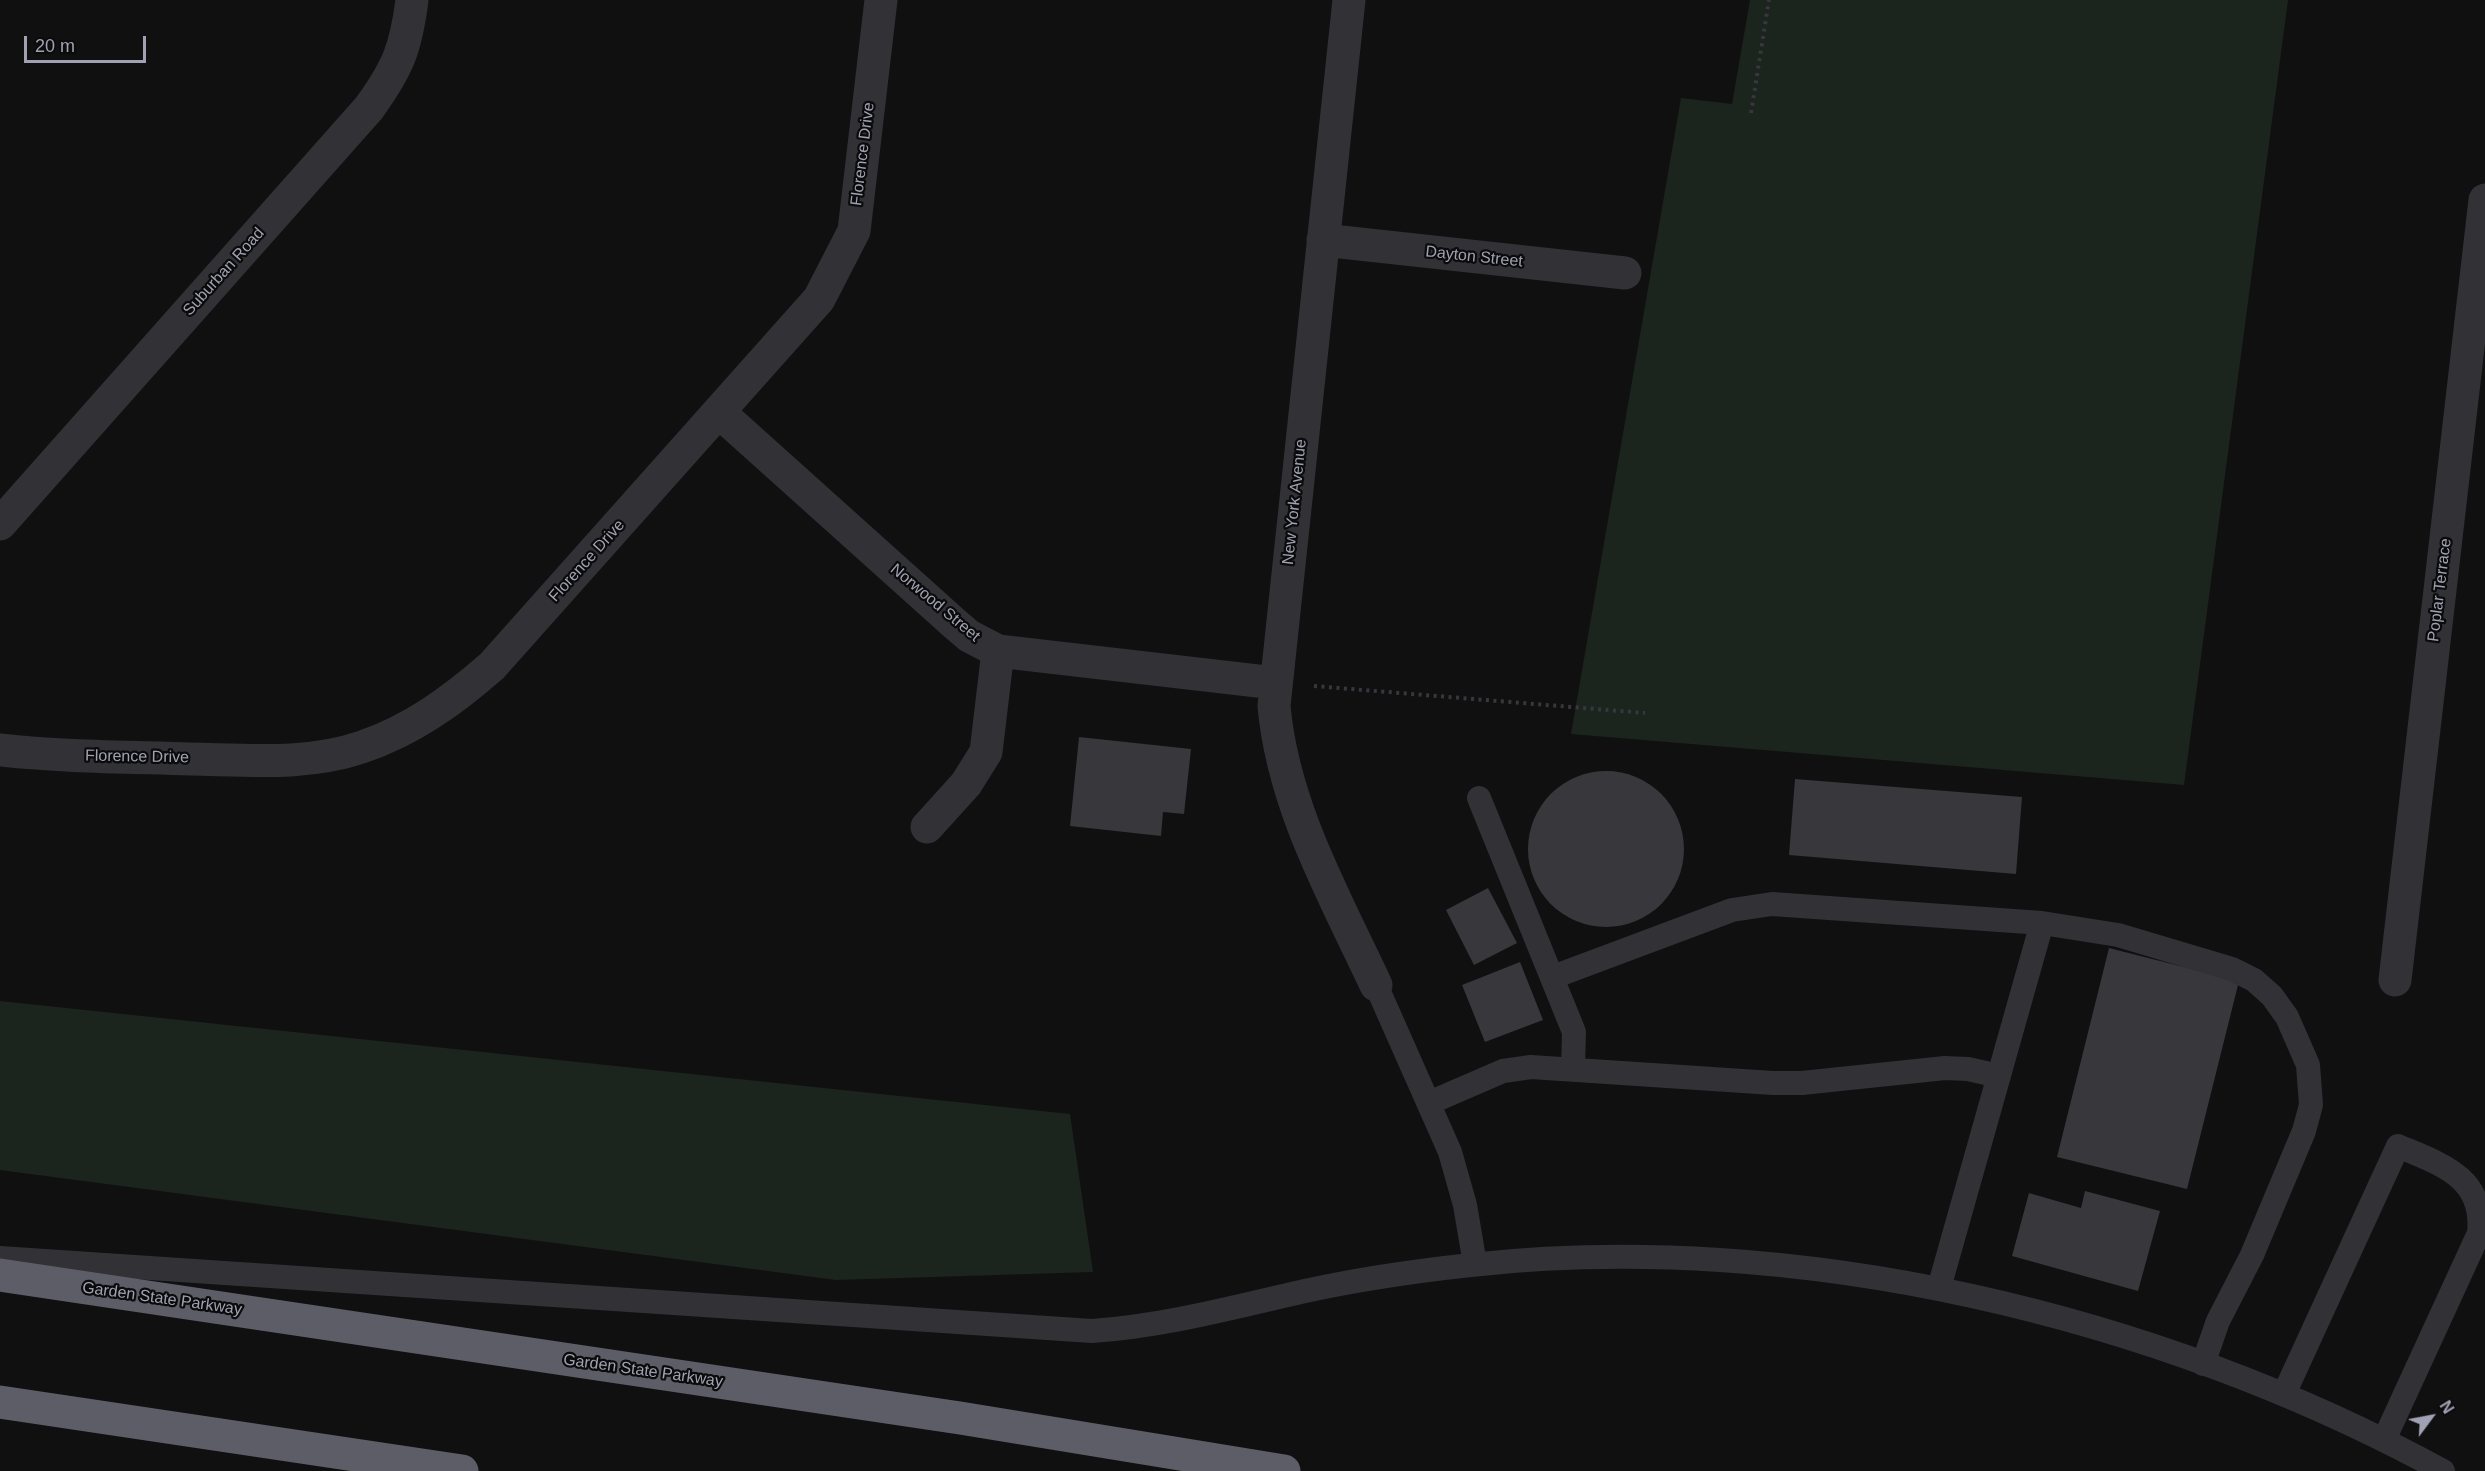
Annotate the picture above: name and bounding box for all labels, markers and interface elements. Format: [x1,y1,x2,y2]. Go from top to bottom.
scale bar [27,24,148,62]
text: 20 m [35,36,75,56]
street label: Florence Drive [847,101,879,207]
street label: Suburban Road [179,224,269,320]
street label: Dayton Street [1424,242,1524,272]
street label: New York Avenue [1279,438,1311,566]
street label: Florence Drive [545,516,629,606]
street label: Poplar Terrace [2424,537,2456,643]
street label: Norwood Street [886,560,984,646]
street label: Florence Drive [85,746,189,768]
street label: Garden State Parkway [81,1278,243,1320]
street label: Garden State Parkway [562,1350,724,1392]
north arrow [2401,1387,2461,1447]
text: N [2436,1398,2457,1417]

